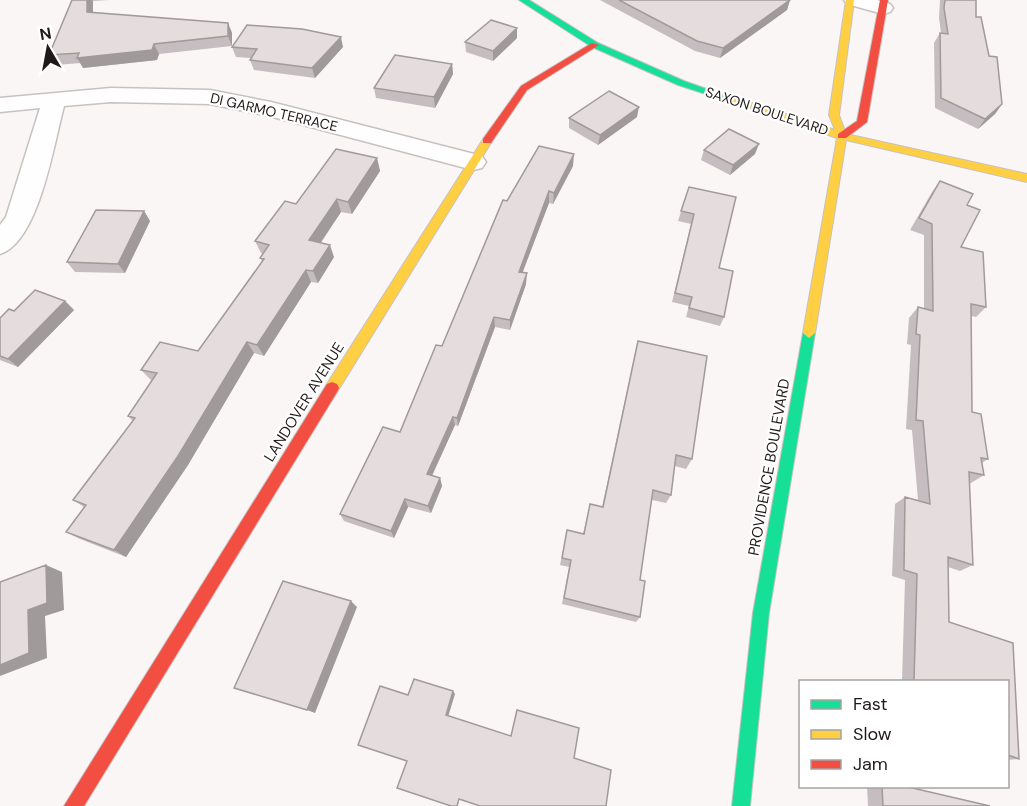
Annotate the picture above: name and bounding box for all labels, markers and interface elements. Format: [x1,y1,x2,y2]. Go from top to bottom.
north arrow [18,18,78,78]
text: N [38,22,53,45]
street label: SAXON BOULEVARD [703,83,831,139]
street label: DI GARMO TERRACE [209,89,340,135]
street label: LANDOVER AVENUE [259,339,349,465]
street label: PROVIDENCE BOULEVARD [744,377,794,557]
legend [799,680,1009,788]
text: Fast [853,692,888,716]
text: Slow [853,722,892,746]
text: Jam [853,752,888,776]

